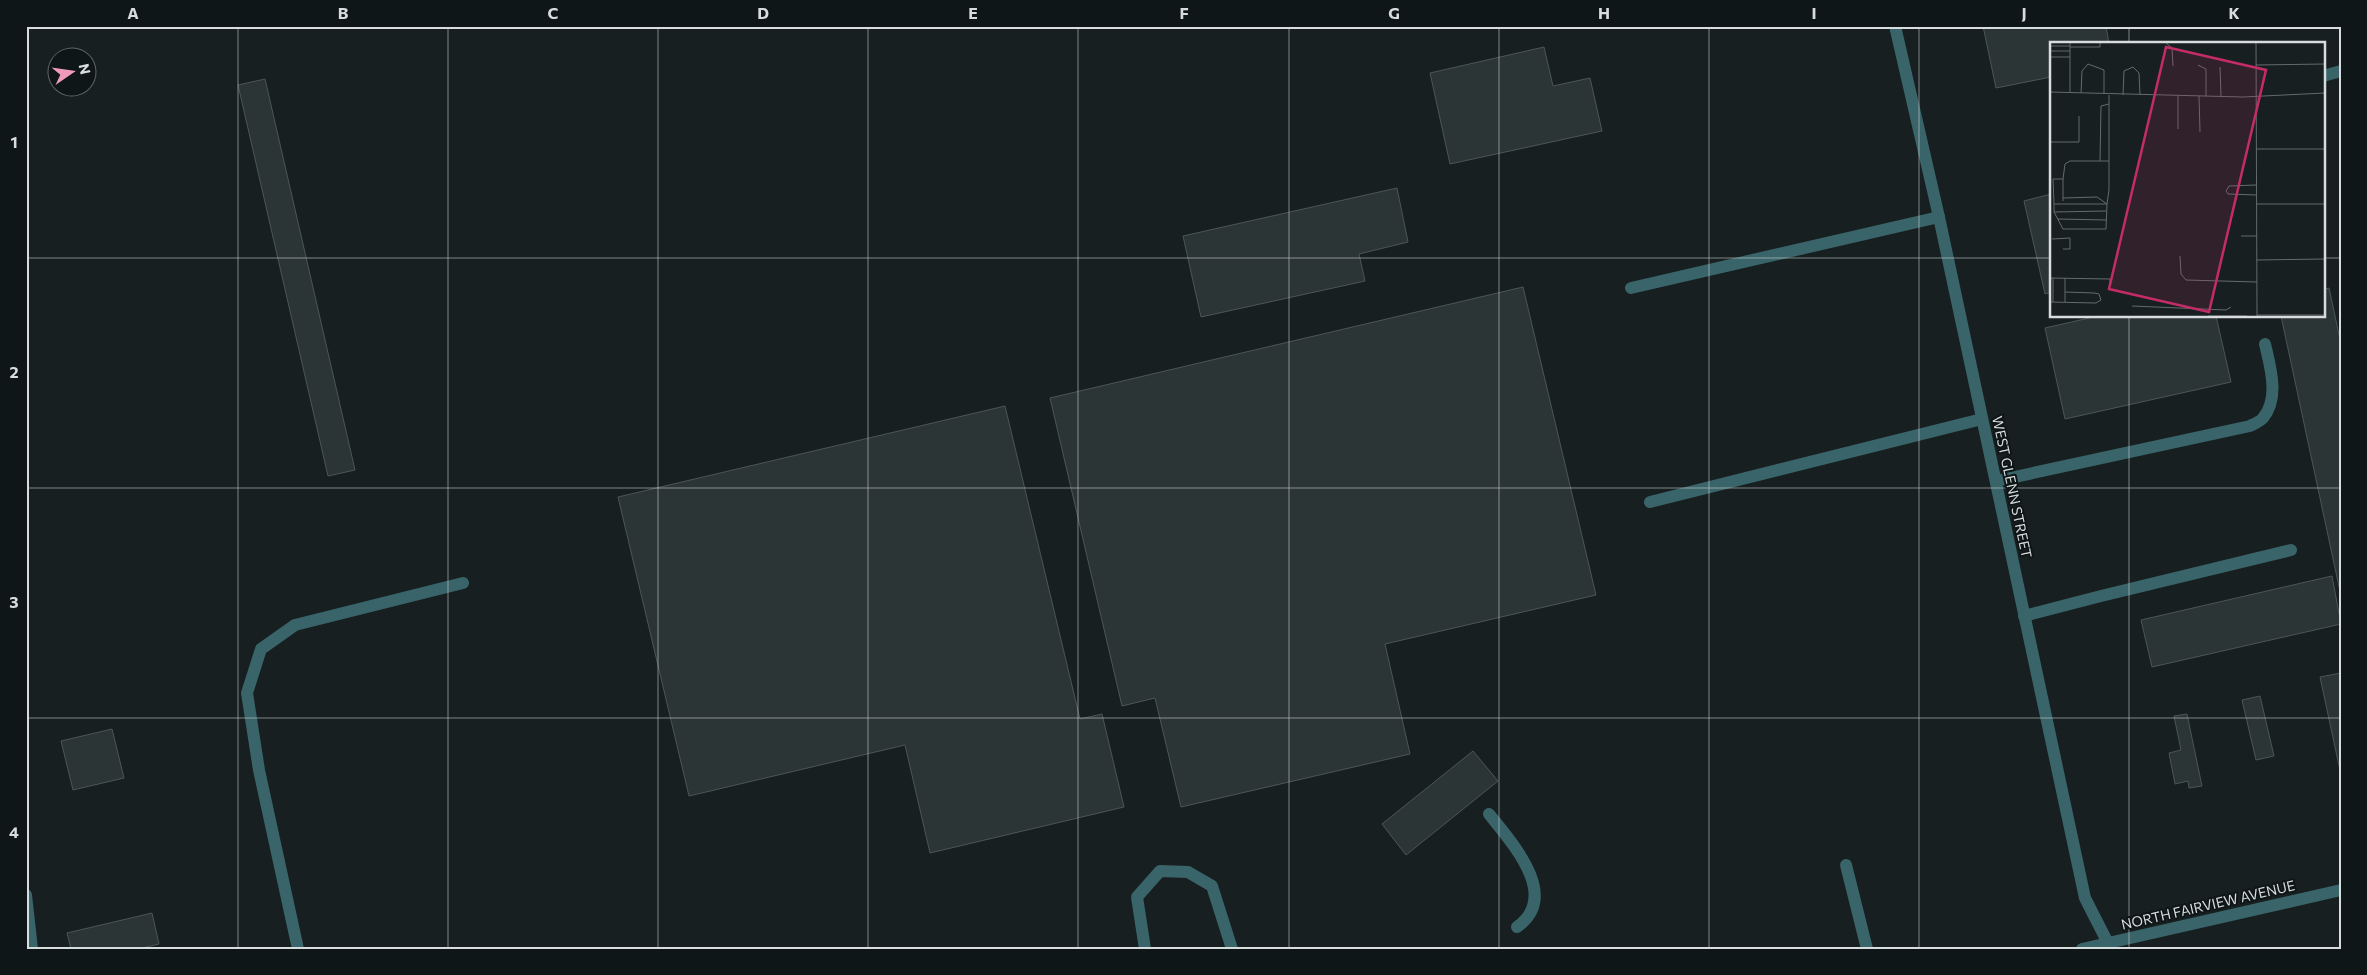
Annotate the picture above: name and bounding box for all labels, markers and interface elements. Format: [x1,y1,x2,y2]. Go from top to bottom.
text: A [127,3,139,22]
text: B [338,3,349,22]
text: C [548,3,559,22]
text: D [757,3,769,22]
text: E [968,3,978,22]
text: F [1179,3,1189,22]
text: G [1388,3,1400,22]
text: H [1598,3,1610,22]
text: I [1811,3,1817,22]
text: J [2021,3,2027,22]
text: K [2228,3,2240,22]
inset map [2050,42,2324,318]
north arrow [48,48,98,98]
text: N [76,62,95,76]
text: 1 [10,132,18,151]
text: 2 [9,362,19,381]
street label: WEST GLENN STREET [1989,414,2036,559]
text: 3 [9,592,19,611]
text: 4 [9,822,19,841]
street label: NORTH FAIRVIEW AVENUE [2119,876,2296,933]

